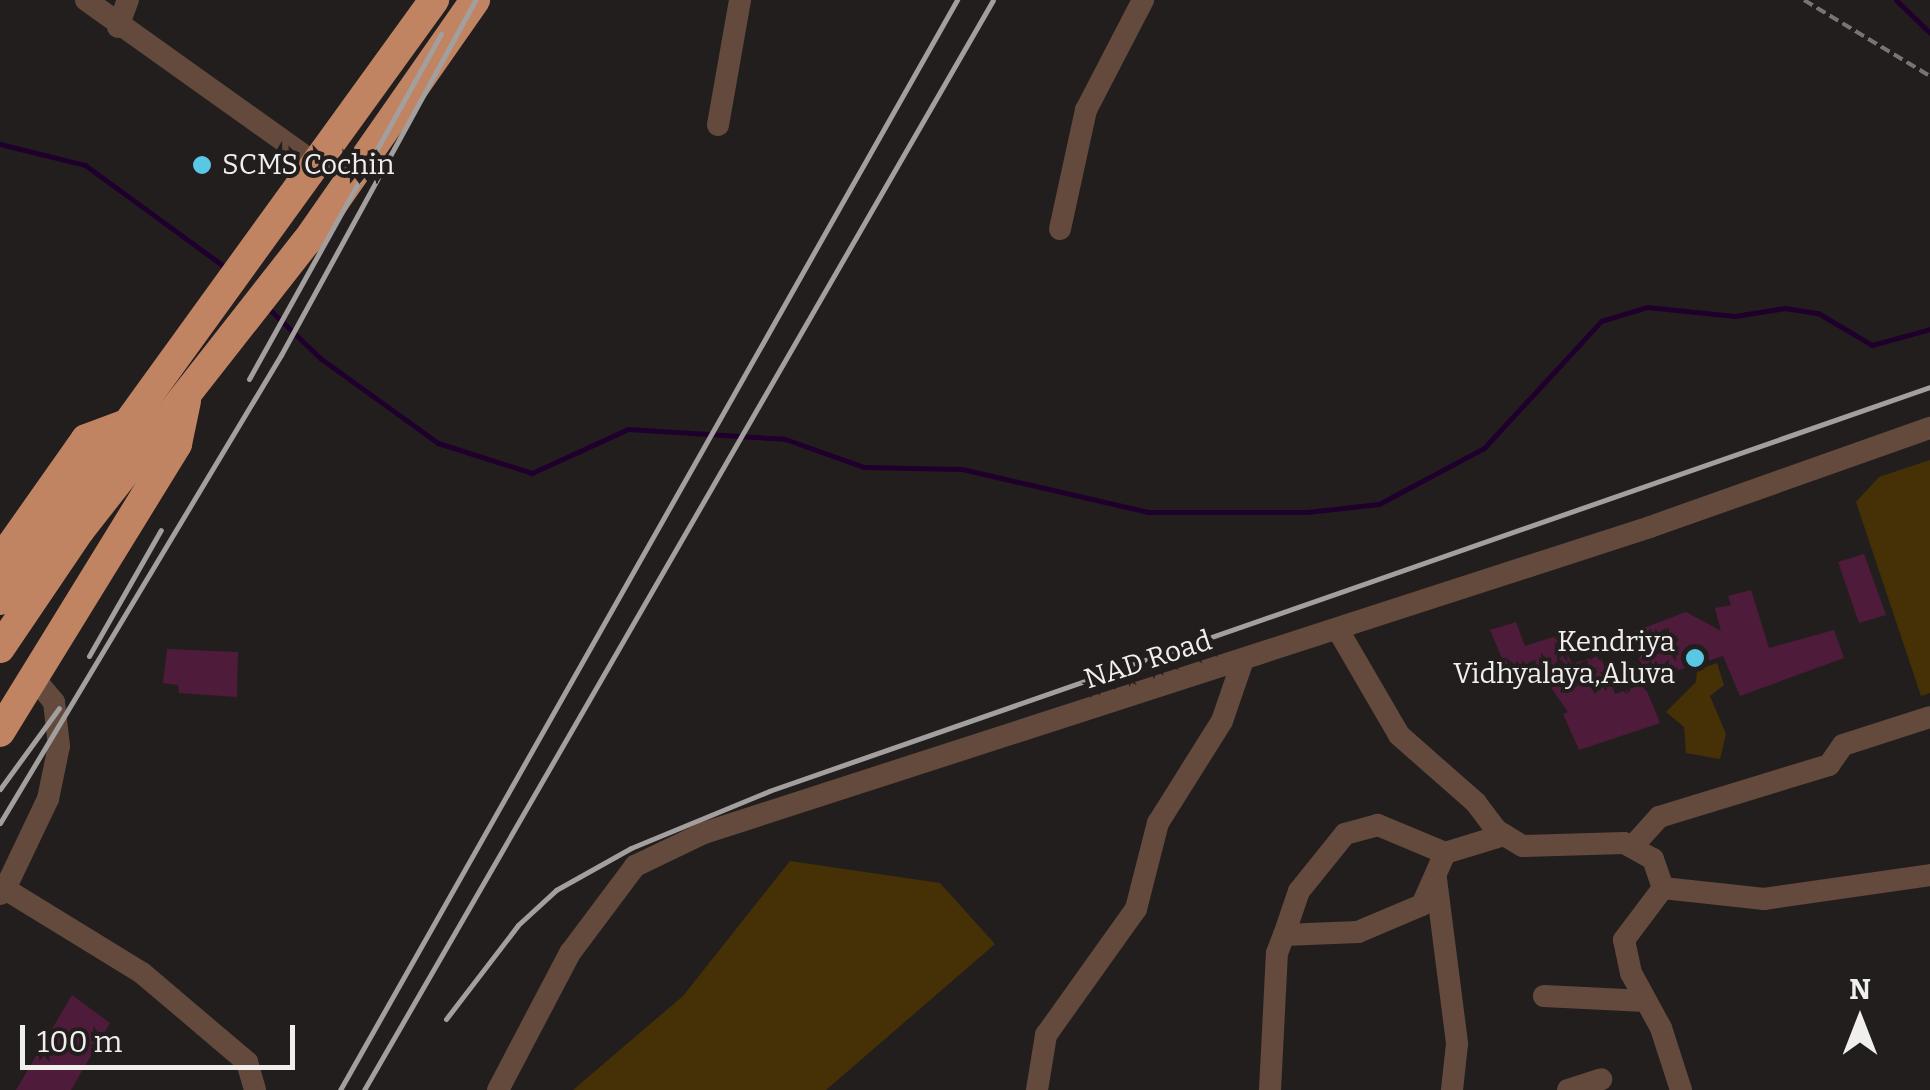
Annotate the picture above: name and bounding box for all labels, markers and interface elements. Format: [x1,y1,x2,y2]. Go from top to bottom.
place label: SCMS Cochin [222,148,394,182]
marker: SCMS Cochin [191,154,213,176]
street label: NAD Road [1080,624,1216,696]
place label: Kendriya Vidhyalaya,Aluva [1453,625,1675,691]
marker: Kendriya Vidhyalaya,Aluva [1684,647,1706,669]
north arrow [1810,970,1910,1070]
text: N [1849,973,1871,1006]
scale bar [25,1005,300,1067]
text: 100 m [37,1024,122,1060]

